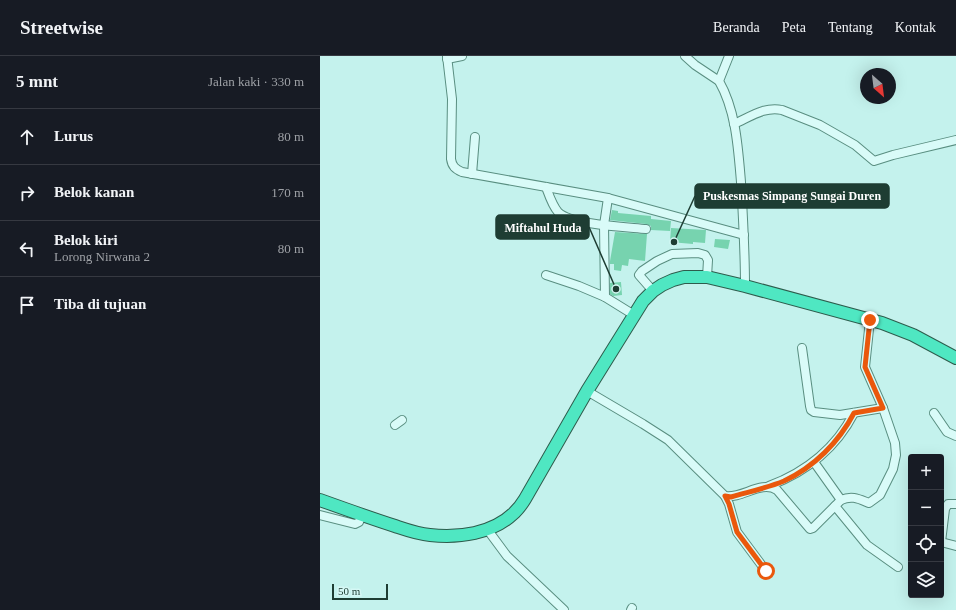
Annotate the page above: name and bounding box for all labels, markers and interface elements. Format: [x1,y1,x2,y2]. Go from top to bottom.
text: Streetwise [20,17,103,38]
text: Beranda [713,20,760,35]
text: Peta [782,20,806,35]
text: Tentang [828,20,873,35]
text: Kontak [895,20,936,35]
north arrow [860,68,896,104]
text: 5 mnt [16,72,58,91]
text: Jalan kaki · 330 m [208,74,304,89]
icon: ahead [16,126,38,148]
text: Lurus [54,128,93,144]
text: 80 m [278,129,304,144]
icon: right [16,182,38,204]
text: Belok kanan [54,184,134,200]
callout: Puskesmas Simpang Sungai Duren [695,184,889,208]
text: 170 m [271,185,304,200]
text: Puskesmas Simpang Sungai Duren [703,189,881,203]
callout: Miftahul Huda [496,215,589,239]
text: Miftahul Huda [504,221,582,235]
text: Belok kiri [54,232,118,248]
icon: left [16,238,38,260]
text: 80 m [278,241,304,256]
text: Lorong Nirwana 2 [54,249,150,264]
icon: arrive [16,294,38,316]
text: Tiba di tujuan [54,296,146,312]
route end [861,311,879,329]
map controls [908,454,944,598]
button: + [908,454,944,490]
button: − [908,490,944,526]
button: locate [908,526,944,562]
route start [757,562,775,580]
button: layers [908,562,944,598]
scale bar [332,582,388,601]
text: 50 m [338,585,360,597]

